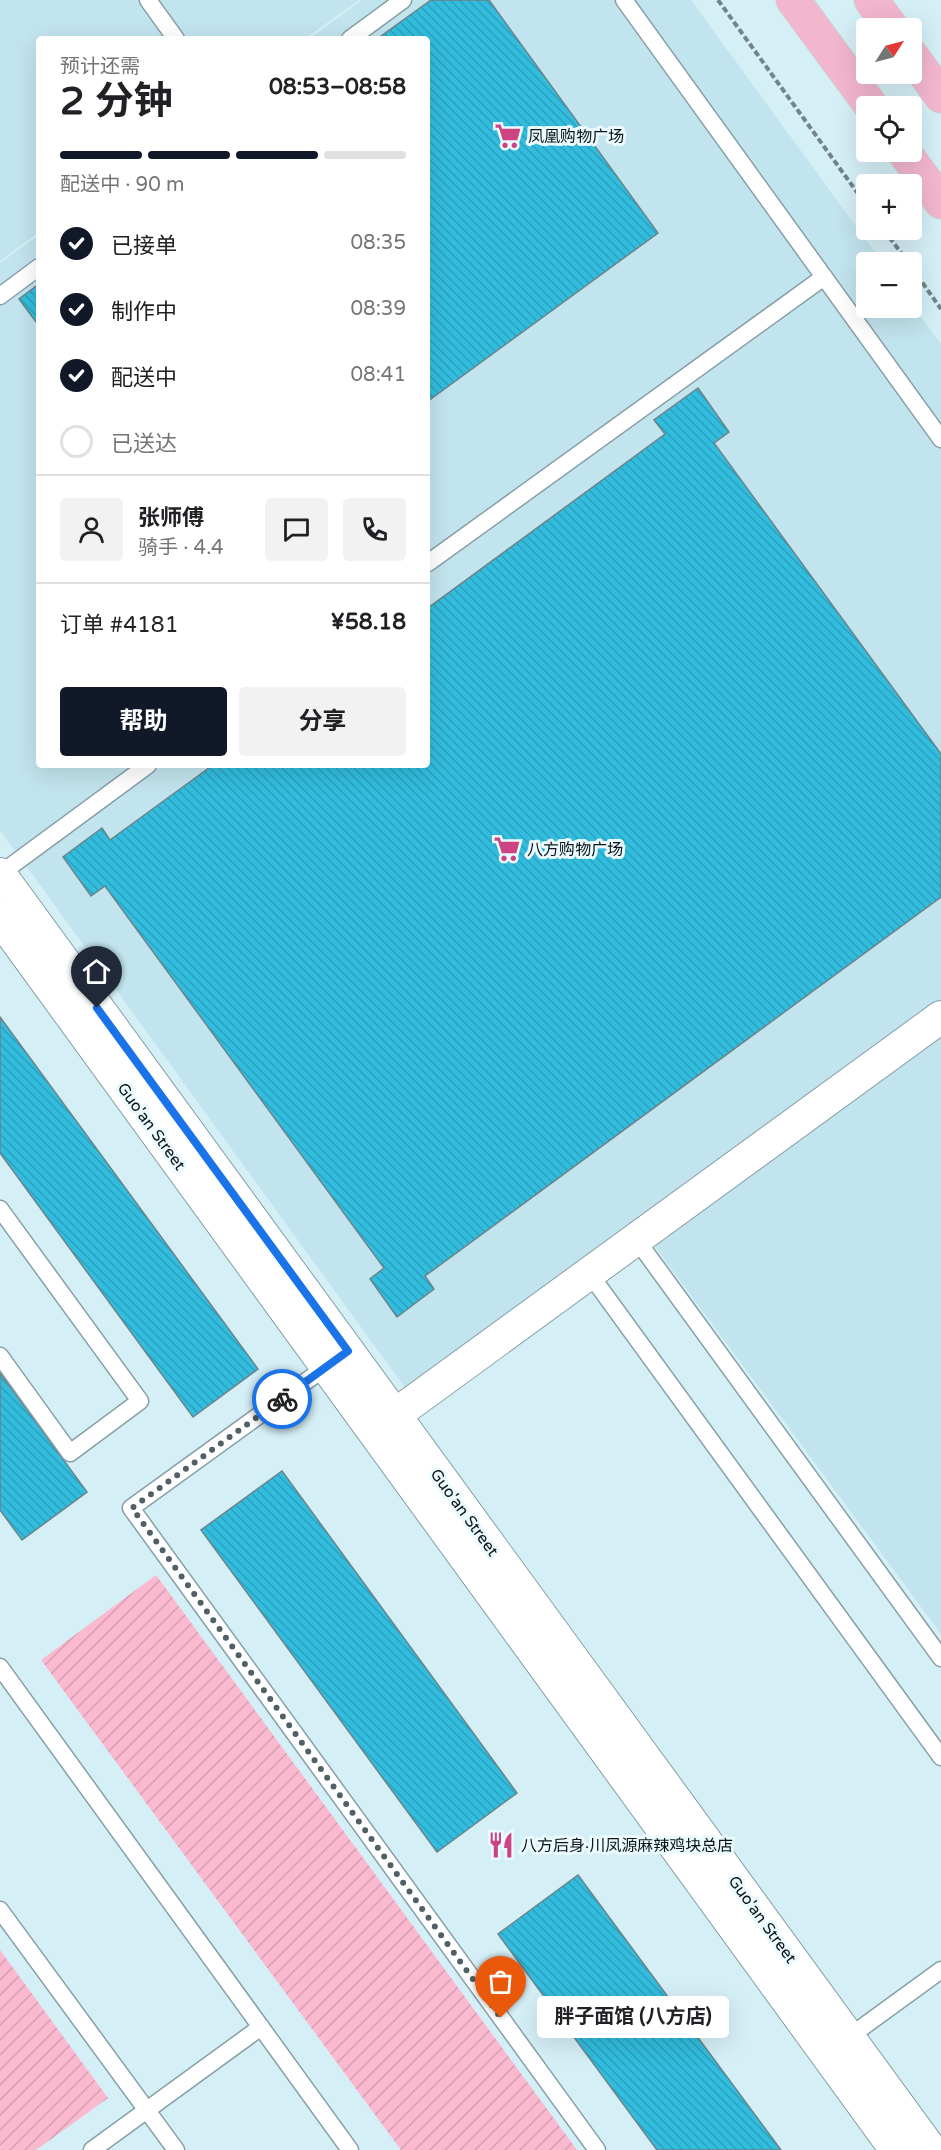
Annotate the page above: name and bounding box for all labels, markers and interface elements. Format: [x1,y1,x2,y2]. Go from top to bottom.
north arrow [856,18,922,84]
map controls [856,18,922,318]
text: 预计还需 [60,55,140,79]
text: 08:53–08:58 [269,74,406,100]
text: 2 分钟 [60,78,173,125]
button: locate [856,96,922,162]
supermarket icon: 凤凰购物广场 [493,121,523,151]
place label: 凤凰购物广场 [528,127,624,147]
text: 配送中 · 90 m [60,173,184,197]
button: + [856,174,922,240]
icon: check [60,227,93,260]
text: 08:35 [351,231,406,255]
text: 已接单 [111,233,177,259]
button: − [856,252,922,318]
icon: check [60,293,93,326]
text: 08:39 [351,297,406,321]
text: 制作中 [111,299,177,325]
icon: check [60,359,93,392]
text: 08:41 [351,363,406,387]
text: 配送中 [111,365,177,391]
text: 已送达 [111,431,177,457]
button: person [60,498,123,561]
button: chat [265,498,328,561]
button: phone [343,498,406,561]
text: 张师傅 [138,505,204,531]
text: 骑手 · 4.4 [138,536,224,560]
text: ¥58.18 [331,609,406,635]
text: 订单 #4181 [60,612,178,638]
button: 帮助 [60,687,227,756]
button: 分享 [239,687,406,756]
supermarket icon: 八方购物广场 [492,834,522,864]
place label: 八方购物广场 [527,840,623,860]
pin [71,946,122,1008]
icon: home [80,955,113,988]
street label: Guo'an Street [113,1079,190,1174]
courier [252,1369,312,1429]
icon: bike [266,1383,299,1416]
street label: Guo'an Street [426,1465,503,1560]
restaurant icon: 八方后身·川凤源麻辣鸡块总店 [486,1830,516,1860]
place label: 八方后身·川凤源麻辣鸡块总店 [521,1836,733,1856]
street label: Guo'an Street [724,1872,801,1967]
pin [475,1956,526,2018]
icon: bag [484,1965,517,1998]
callout: 胖子面馆 (八方店) [537,1997,729,2039]
text: 胖子面馆 (八方店) [554,2005,712,2029]

